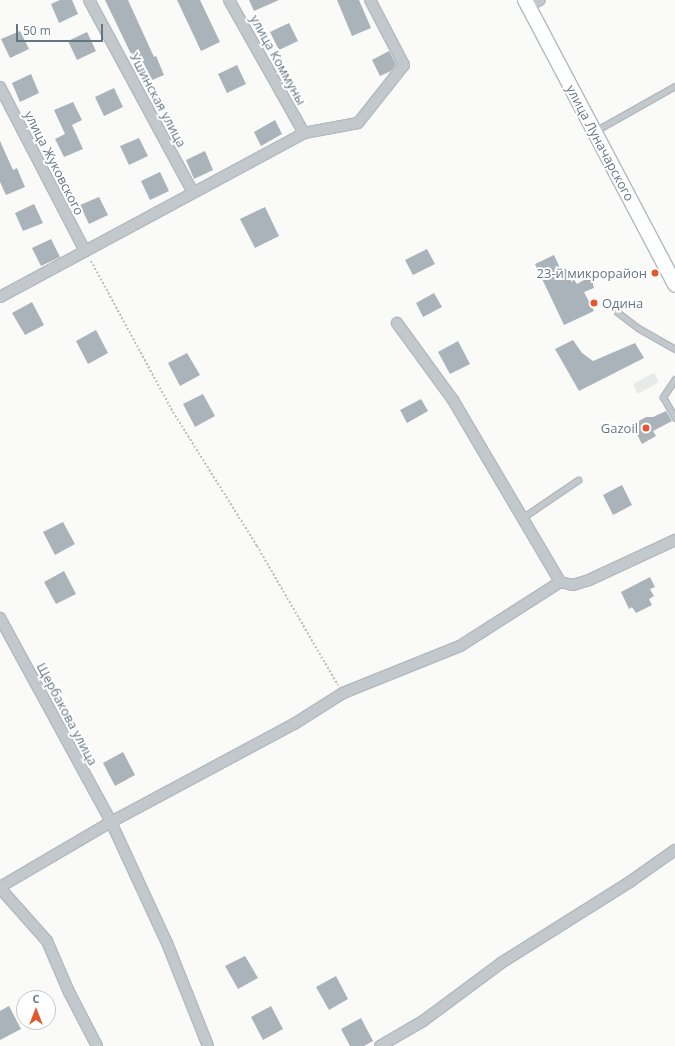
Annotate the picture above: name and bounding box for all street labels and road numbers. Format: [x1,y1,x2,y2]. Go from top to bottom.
street label: улица Коммуны [247,12,309,108]
street label: Ушинская улица [127,50,189,150]
street label: улица Луначарского [563,82,637,204]
street label: улица Жуковского [21,108,87,218]
street label: Щербакова улица [33,660,101,768]

